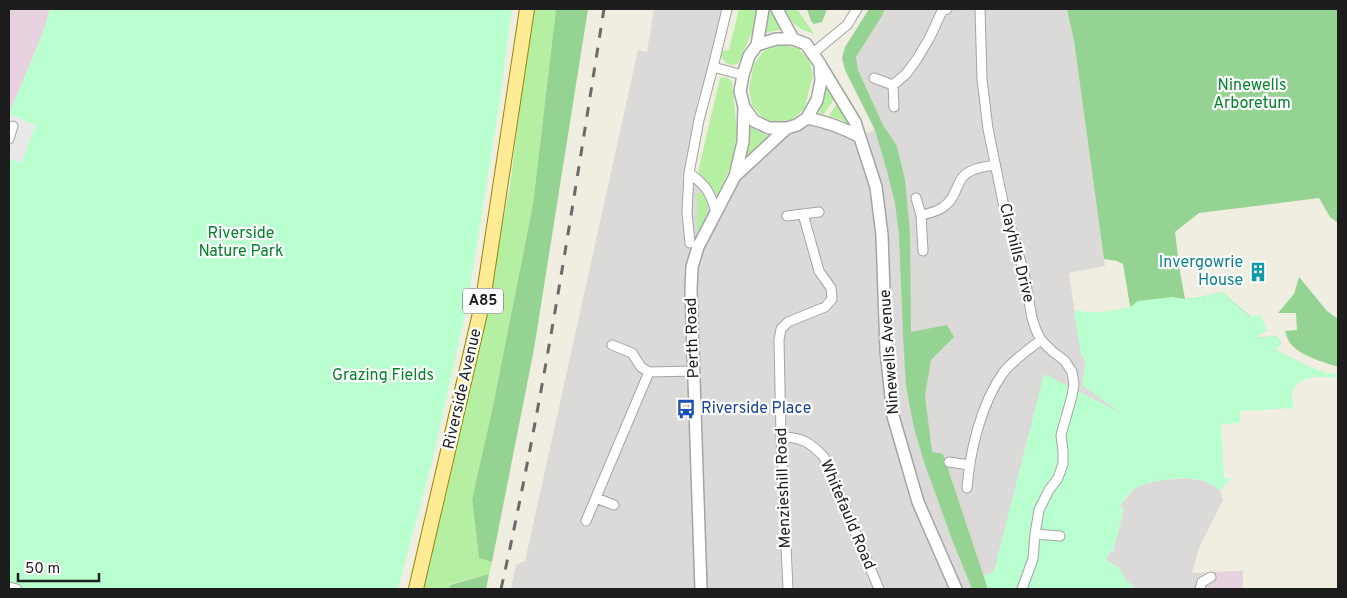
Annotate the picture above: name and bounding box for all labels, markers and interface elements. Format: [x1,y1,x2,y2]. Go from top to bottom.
park label: Ninewells Arboretum [1213,76,1291,114]
street label: Clayhills Drive [994,201,1038,305]
park label: Riverside Nature Park [198,224,284,262]
place label: Invergowrie House [1159,253,1243,291]
building icon: Invergowrie House [1247,261,1269,283]
road number: A85 [463,288,503,314]
street label: Ninewells Avenue [876,289,904,415]
street label: Perth Road [682,297,704,379]
street label: Riverside Avenue [439,327,487,451]
park label: Grazing Fields [332,366,434,386]
bus stop icon: Riverside Place [675,398,697,420]
place label: Riverside Place [701,399,811,419]
street label: Menzieshill Road [772,427,796,549]
street label: Whitefauld Road [815,457,879,573]
scale bar [18,550,99,582]
text: 50 m [25,560,60,579]

